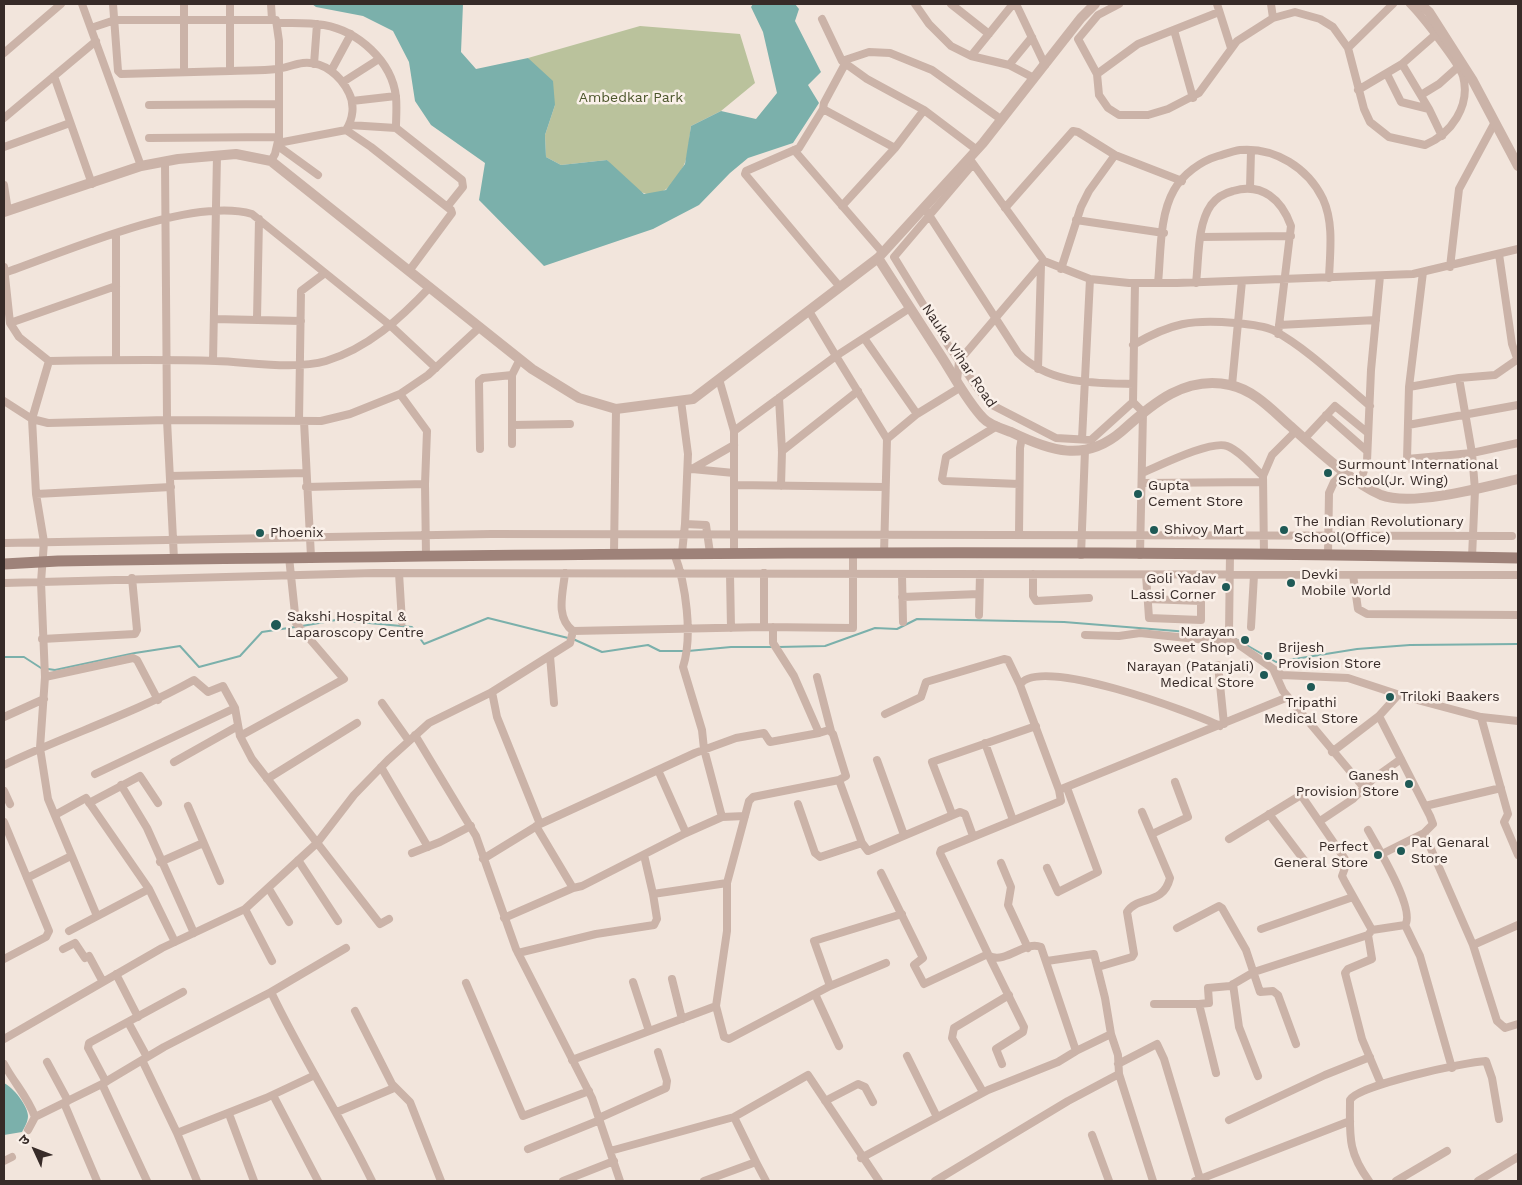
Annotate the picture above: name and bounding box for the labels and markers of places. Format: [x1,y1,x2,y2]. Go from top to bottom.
place label: Surmount International School(Jr. Wing) [1338,457,1498,490]
marker: Surmount International School(Jr. Wing) [1322,467,1334,479]
place label: Gupta Cement Store [1148,478,1243,511]
marker: Gupta Cement Store [1132,488,1144,500]
place label: The Indian Revolutionary School(Office) [1294,514,1463,546]
place label: Shivoy Mart [1164,522,1244,538]
marker: Shivoy Mart [1148,524,1160,536]
marker: The Indian Revolutionary School(Office) [1278,524,1290,536]
place label: Phoenix [270,525,324,541]
marker: Phoenix [254,527,266,539]
place label: Devki Mobile World [1301,567,1391,600]
place label: Goli Yadav Lassi Corner [1130,571,1216,604]
marker: Devki Mobile World [1285,577,1297,589]
marker: Goli Yadav Lassi Corner [1220,581,1232,593]
place label: Sakshi Hospital & Laparoscopy Centre [287,609,424,642]
marker: Sakshi Hospital & Laparoscopy Centre [269,618,283,632]
place label: Narayan Sweet Shop [1153,624,1235,656]
marker: Narayan Sweet Shop [1239,634,1251,646]
place label: Brijesh Provision Store [1278,640,1381,672]
marker: Brijesh Provision Store [1262,650,1274,662]
place label: Narayan (Patanjali) Medical Store [1127,659,1254,692]
marker: Narayan (Patanjali) Medical Store [1258,669,1270,681]
marker: Tripathi Medical Store [1305,681,1317,693]
place label: Triloki Baakers [1400,689,1500,705]
marker: Triloki Baakers [1384,691,1396,703]
place label: Tripathi Medical Store [1264,695,1358,728]
place label: Ganesh Provision Store [1296,768,1399,800]
marker: Ganesh Provision Store [1403,778,1415,790]
place label: Pal Genaral Store [1411,835,1489,868]
place label: Perfect General Store [1274,839,1368,872]
marker: Pal Genaral Store [1395,845,1407,857]
marker: Perfect General Store [1372,849,1384,861]

